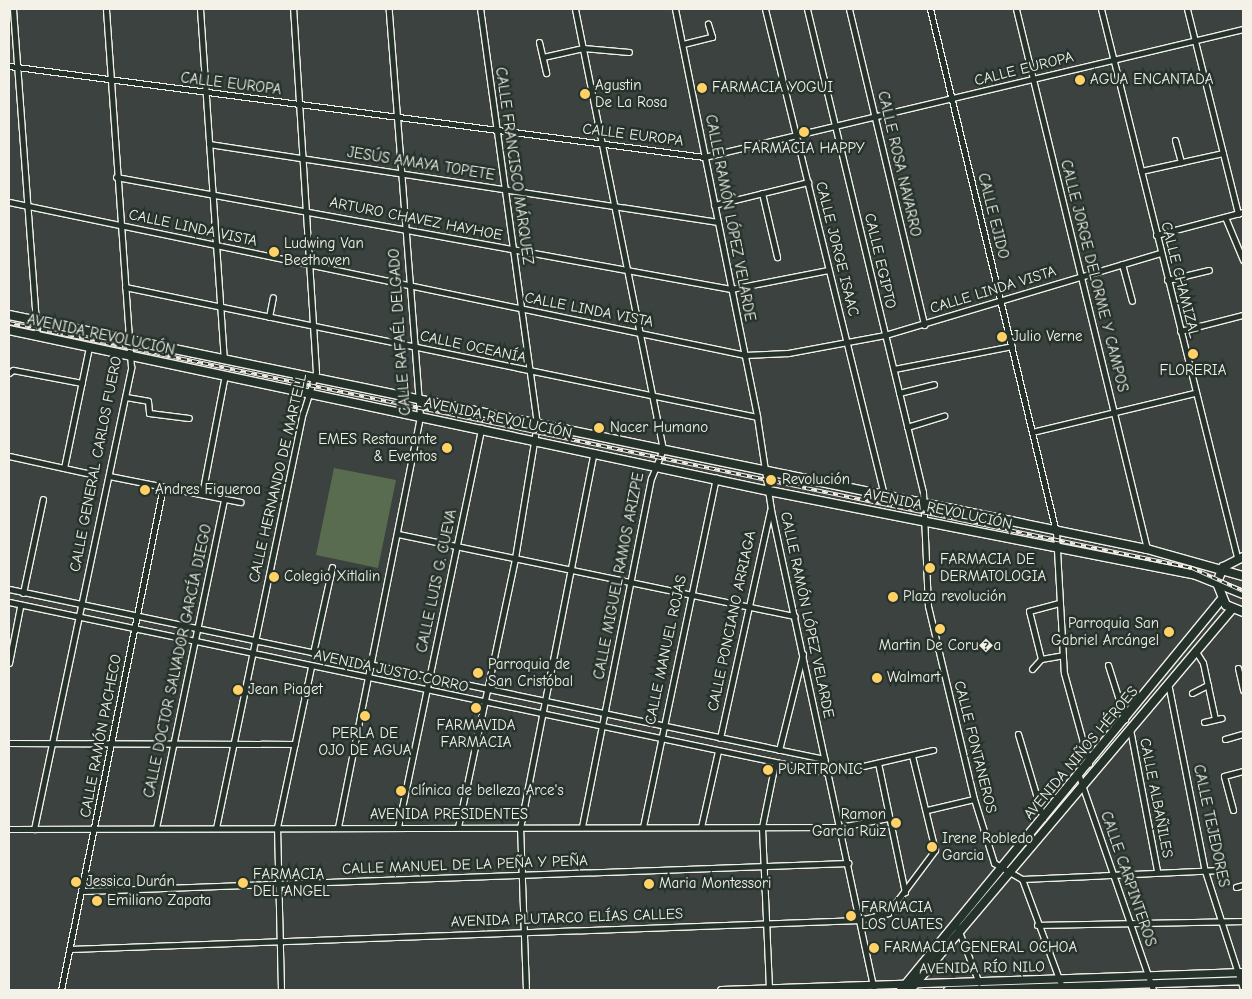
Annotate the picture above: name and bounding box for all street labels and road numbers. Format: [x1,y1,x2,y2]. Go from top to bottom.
street label: CALLE EUROPA [973,48,1075,90]
street label: CALLE FRANCISCO MÁRQUEZ [491,66,537,266]
street label: CALLE EUROPA [180,69,282,99]
street label: CALLE ROSA NAVARRO [873,89,925,239]
street label: CALLE RAMÓN LÓPEZ VELARDE [701,113,759,323]
street label: CALLE EUROPA [582,120,684,150]
street label: JESÚS AMAYA TOPETE [346,143,496,185]
street label: CALLE JORGE DELORME Y CAMPOS [1056,158,1132,394]
street label: CALLE EJIDO [974,171,1012,261]
street label: CALLE JORGE ISAAC [812,180,862,318]
street label: ARTURO CHAVEZ HAYHOE [328,193,504,245]
street label: CALLE LINDA VISTA [127,206,259,250]
street label: CALLE EGIPTO [860,211,900,311]
street label: CALLE CHAMIZAL [1157,220,1203,340]
street label: CALLE RAFAÉL DELGADO [385,248,415,416]
street label: CALLE LINDA VISTA [928,262,1058,318]
street label: CALLE LINDA VISTA [523,289,655,331]
street label: AVENIDA REVOLUCIÓN [25,311,177,359]
street label: CALLE OCEANÍA [418,327,528,367]
street label: CALLE GENERAL CARLOS FUERO [66,355,126,573]
street label: CALLE HERNANDO DE MARTELL [245,372,311,584]
street label: AVENIDA REVOLUCIÓN [422,394,574,442]
street label: CALLE MIGUEL RAMOS ARIZPE [590,471,648,681]
street label: AVENIDA REVOLUCIÓN [862,485,1014,533]
street label: CALLE LUIS G. CUEVA [413,508,461,654]
street label: CALLE RAMÓN LÓPEZ VELARDE [776,510,838,720]
street label: CALLE DOCTOR SALVADOR GARCÍA DIEGO [140,522,216,800]
street label: CALLE PONCIANO ARRIAGA [704,529,760,713]
street label: CALLE MANUEL ROJAS [641,574,691,726]
street label: AVENIDA JUSTO CORRO [312,646,470,696]
street label: CALLE RAMÓN PACHECO [76,653,126,819]
street label: CALLE FONTANEROS [950,679,1000,815]
street label: AVENIDA NIÑOS HÉROES [1020,683,1142,823]
street label: CALLE ALBAÑILES [1136,737,1176,859]
street label: CALLE TEJEDORES [1189,763,1233,889]
street label: AVENIDA PRESIDENTES [370,806,528,824]
street label: CALLE CARPINTEROS [1096,809,1160,949]
street label: CALLE MANUEL DE LA PEÑA Y PEÑA [342,852,588,878]
street label: AVENIDA PLUTARCO ELÍAS CALLES [450,905,684,931]
street label: AVENIDA RÍO NILO [919,958,1045,978]

